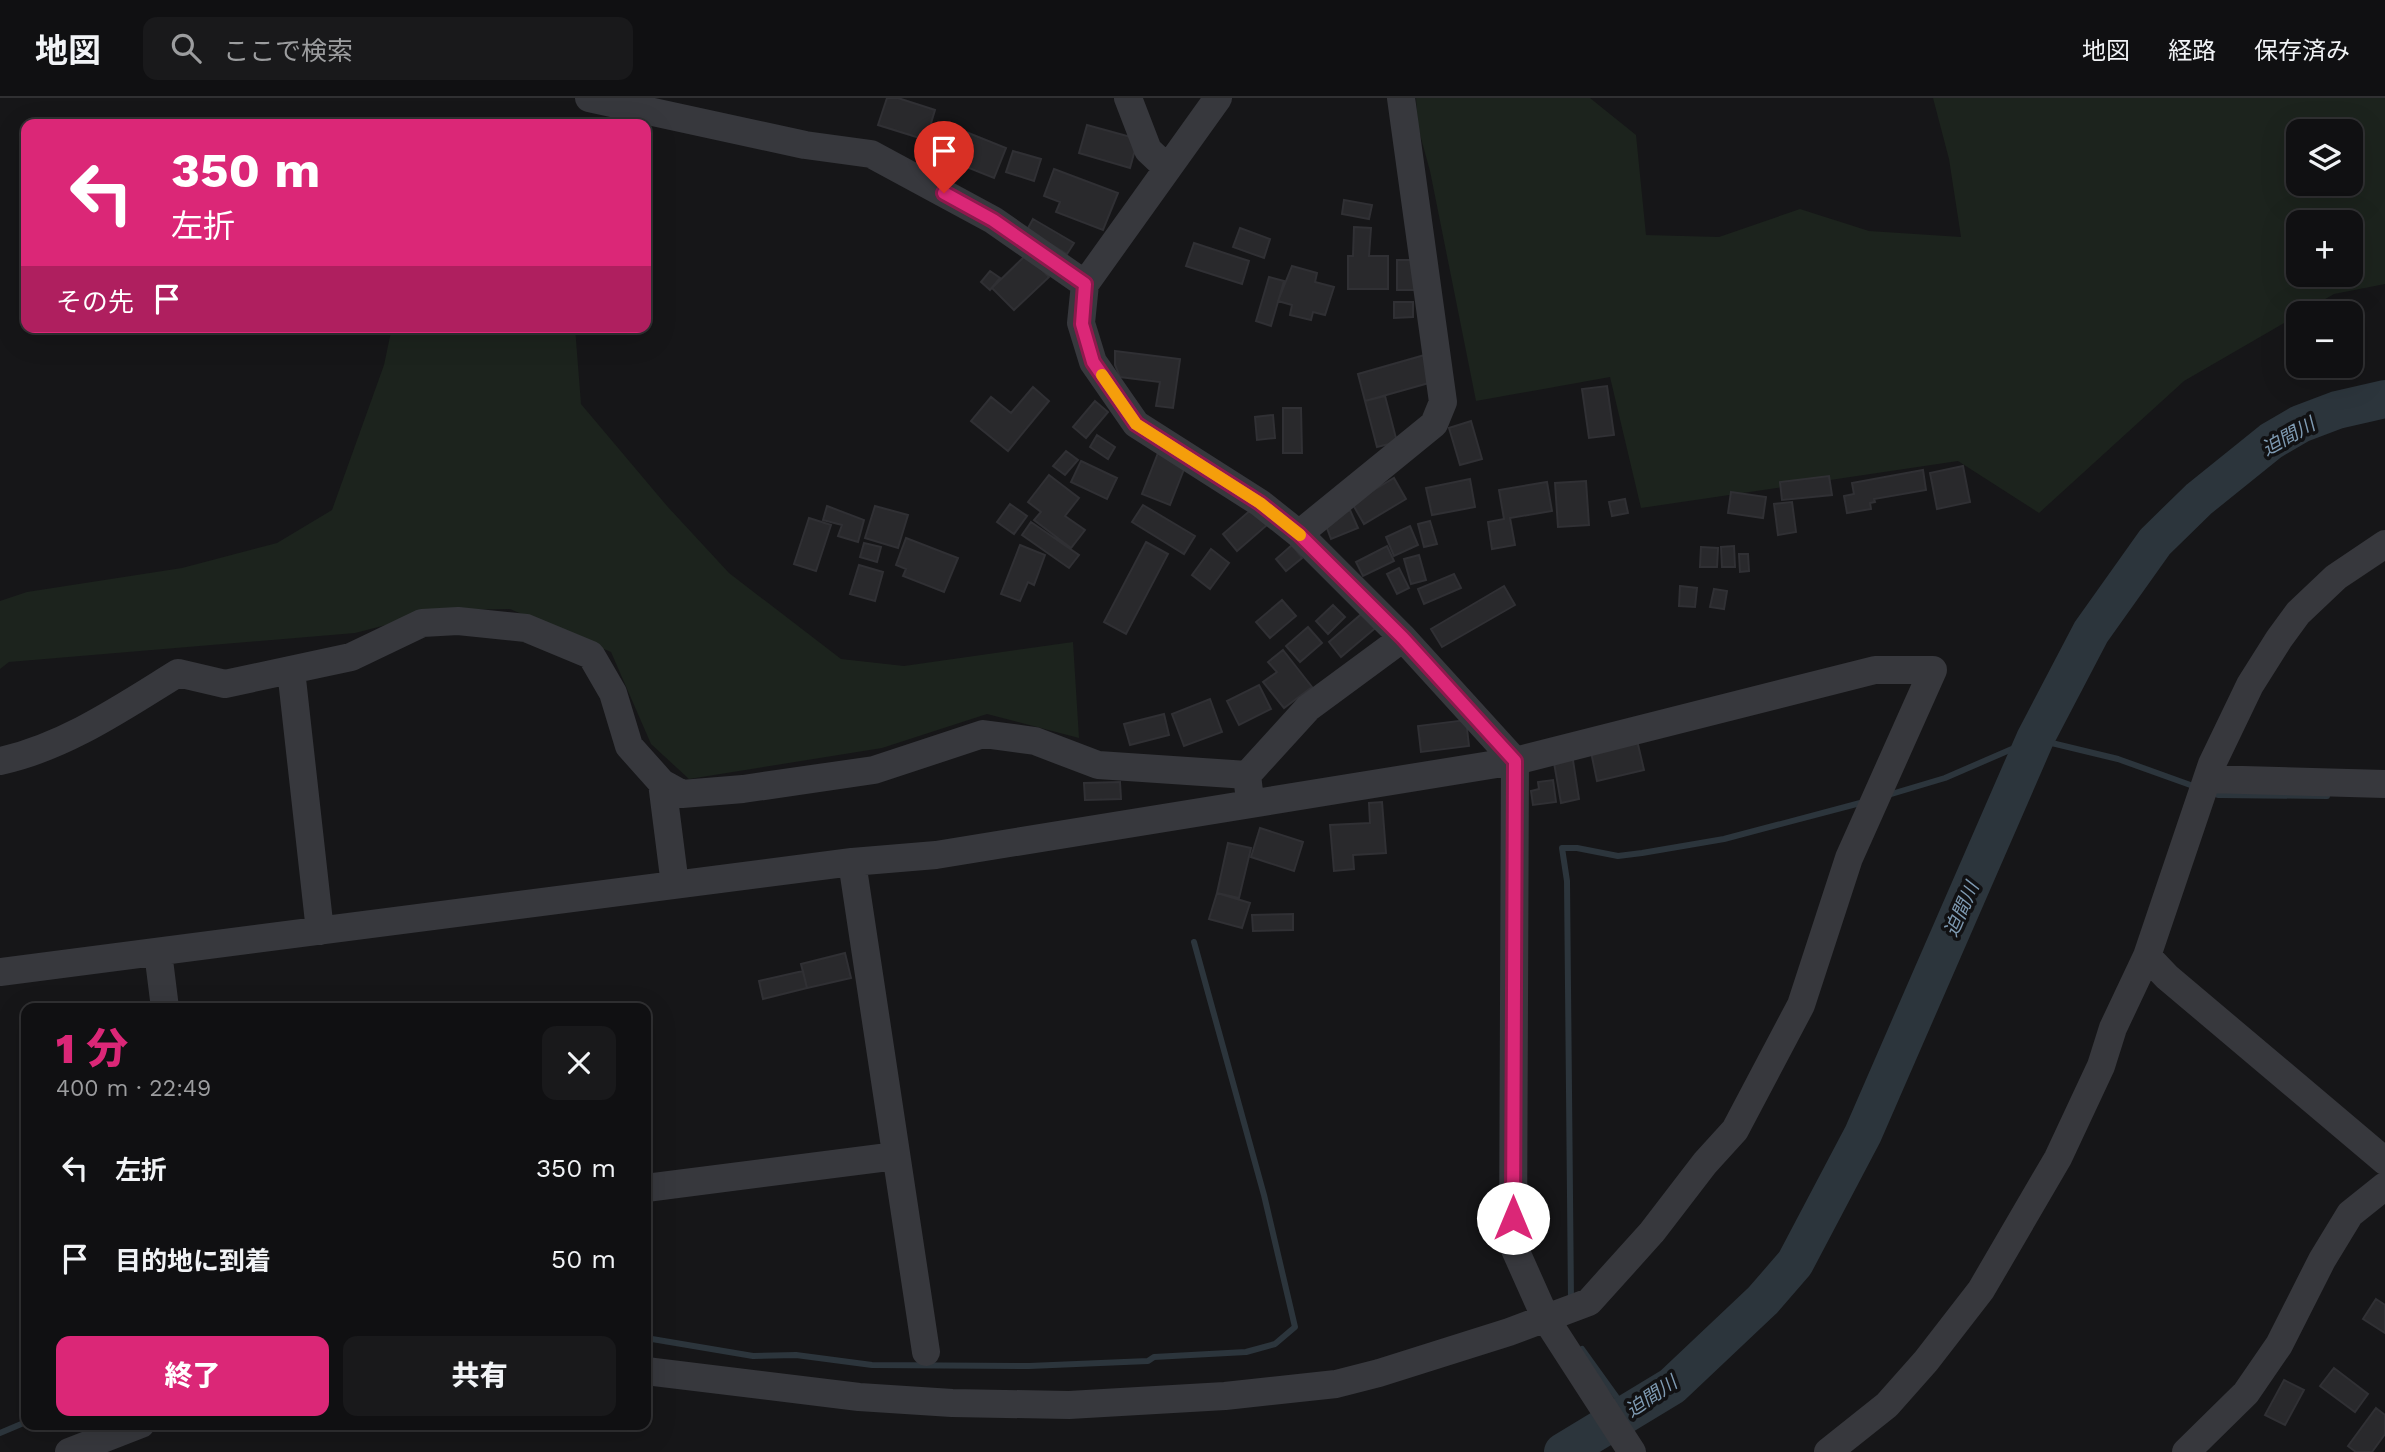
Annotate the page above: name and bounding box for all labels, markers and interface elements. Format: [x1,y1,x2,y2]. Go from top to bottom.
search box [143,17,633,80]
icon: search [167,29,205,67]
text: 地図 [35,31,101,70]
text: ここで検索 [223,36,353,66]
text: 地図 [2082,37,2130,65]
text: 経路 [2168,37,2216,65]
text: 保存済み [2254,37,2350,65]
map controls [2286,119,2363,378]
button: layers [2286,119,2363,196]
pin [914,121,974,193]
icon: arrive [925,132,963,170]
text: 350 m [171,141,320,199]
icon: left [56,147,147,238]
text: 左折 [171,207,235,245]
button: + [2286,210,2363,287]
icon: arrive [148,280,186,318]
text: その先 [56,287,134,317]
button: − [2286,301,2363,378]
water label: 迫間川 [2258,412,2320,460]
water label: 迫間川 [1939,877,1984,940]
text: 1 分 [56,1024,128,1073]
button: close [542,1026,616,1100]
text: 400 m · 22:49 [56,1075,211,1102]
icon: left [56,1149,94,1187]
text: 350 m [536,1153,616,1183]
text: 左折 [115,1155,167,1185]
position arrow [1476,1181,1550,1255]
icon: arrive [56,1240,94,1278]
text: 50 m [551,1244,616,1274]
text: 目的地に到着 [115,1246,271,1276]
button: 終了 [56,1336,329,1416]
button: 共有 [343,1336,616,1416]
water label: 迫間川 [1621,1370,1683,1422]

